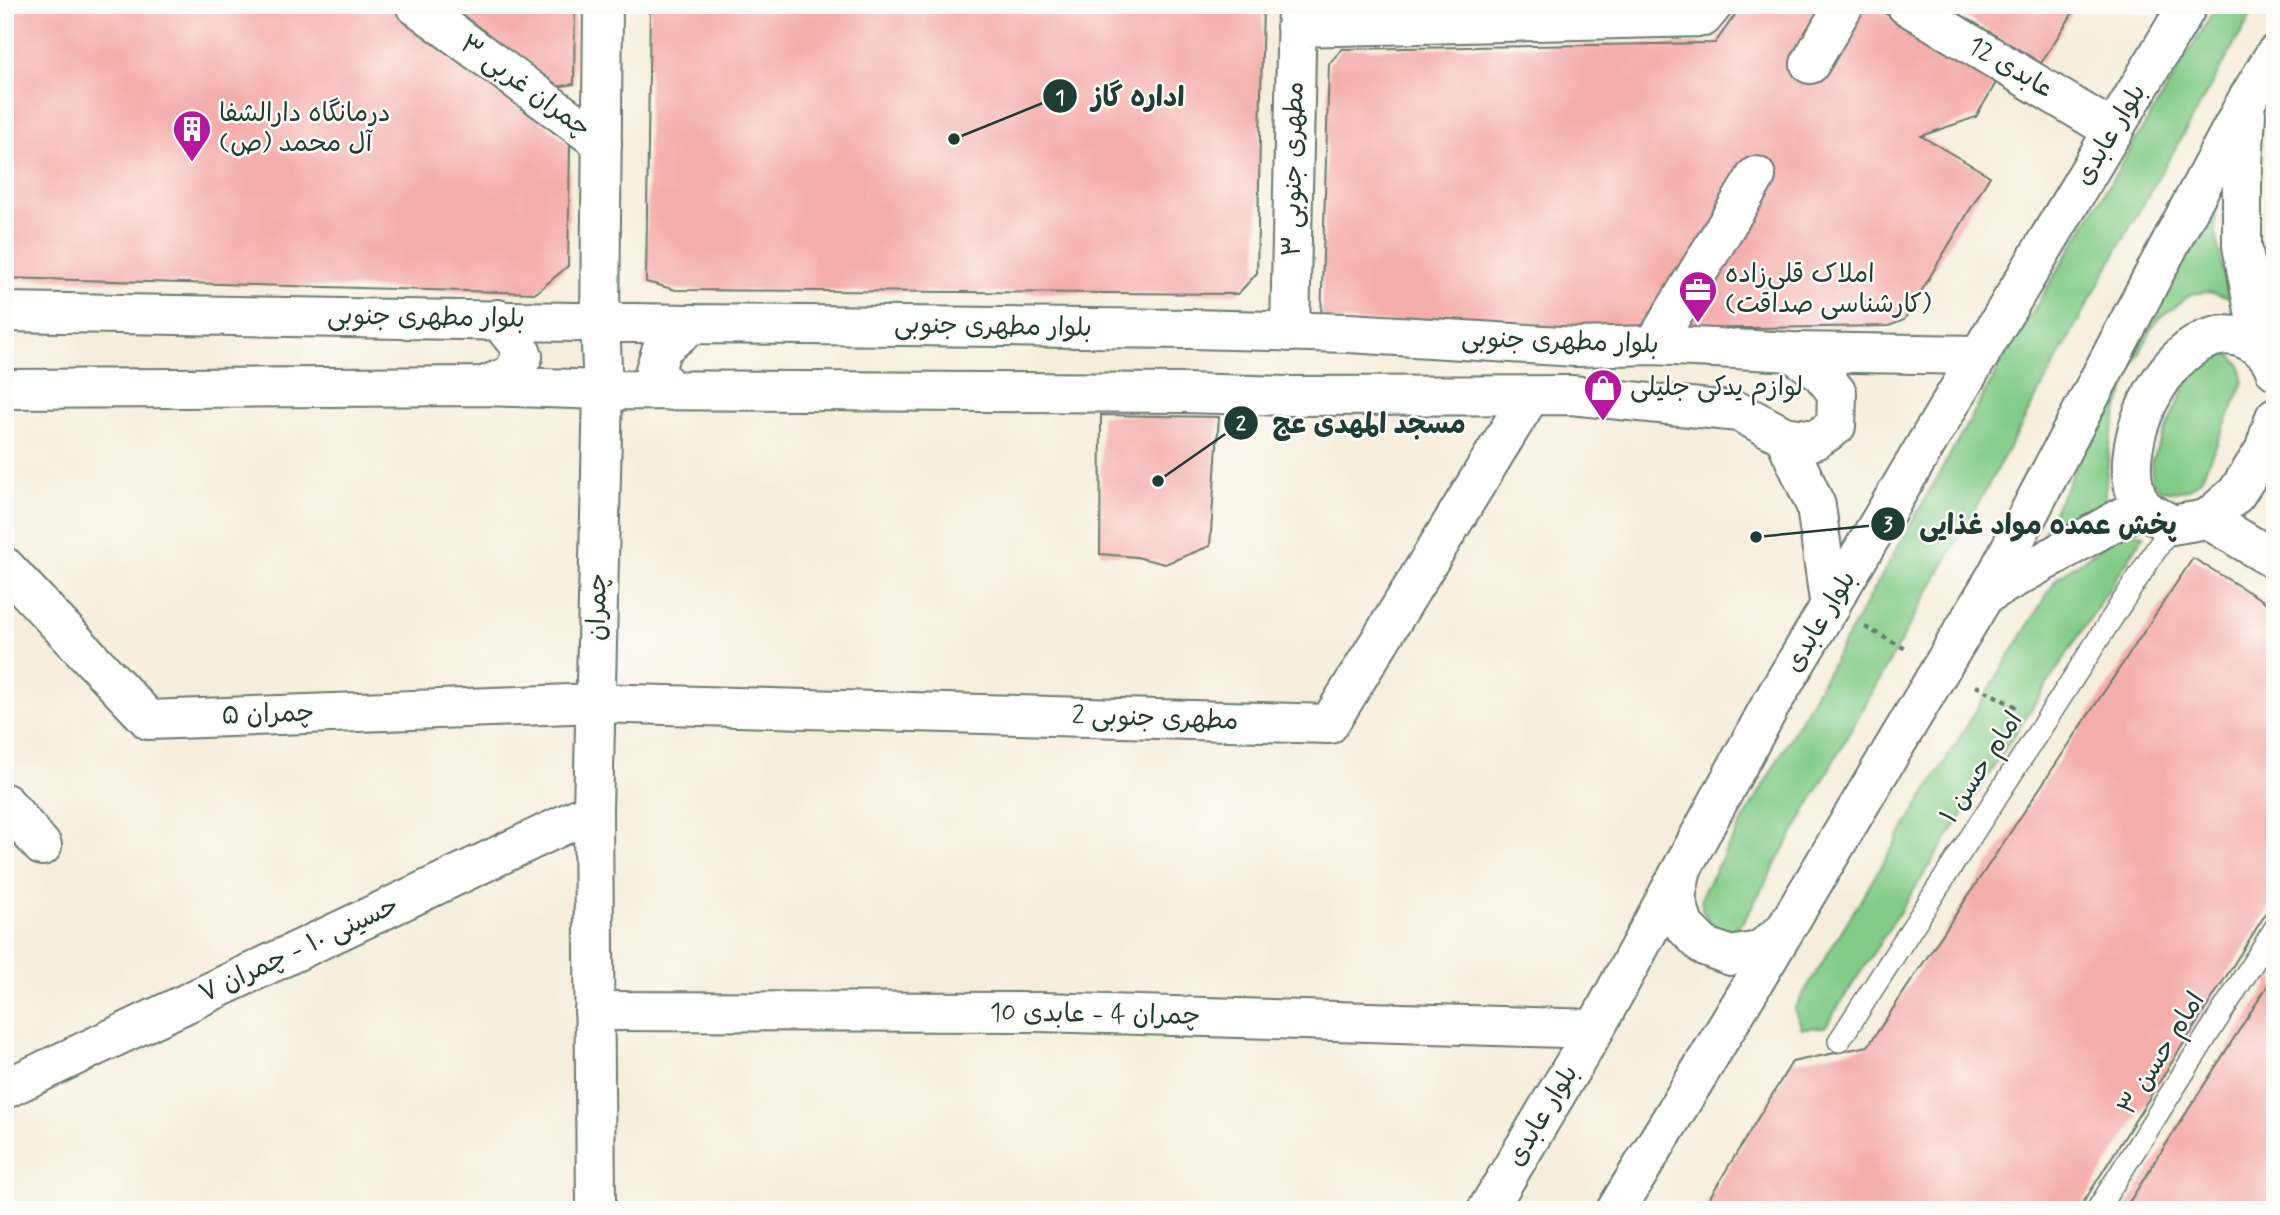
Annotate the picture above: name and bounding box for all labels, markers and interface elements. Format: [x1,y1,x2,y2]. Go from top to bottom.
street label: چمران غربی ۳ [453,28,597,146]
street label: عابدی 12 [1961,29,2059,107]
callout: اداره گاز [1042,72,1198,121]
street label: بلوار عابدی [2067,78,2155,192]
text: اداره گاز [1089,79,1184,117]
street label: مطهری جنوبی ۳ [1275,81,1313,257]
text: 1 [1055,84,1065,112]
place label: درمانگاه دارالشفا آل محمد (ص) [219,97,391,161]
building icon: درمانگاه دارالشفا آل محمد (ص) [171,108,213,163]
place label: املاک قلی‌زاده (کارشناسی صداقت) [1725,258,1931,322]
office icon: املاک قلی‌زاده (کارشناسی صداقت) [1677,269,1719,324]
street label: بلوار مطهری جنوبی [327,299,525,337]
street label: بلوار مطهری جنوبی [894,308,1092,346]
street label: بلوار مطهری جنوبی [1461,322,1659,362]
shop icon: لوازم یدکی جلیلی [1582,367,1624,422]
place label: لوازم یدکی جلیلی [1630,371,1803,406]
callout: مسجد المهدی عج [1223,398,1480,447]
text: مسجد المهدی عج [1272,407,1466,444]
text: 2 [1236,410,1247,438]
callout: پخش عمده مواد غذایی [1871,499,2191,548]
text: پخش عمده مواد غذایی [1919,508,2177,545]
text: 3 [1883,511,1893,539]
street label: بلوار عابدی [1777,565,1865,679]
street label: چمران [580,573,616,641]
street label: چمران ۵ [221,696,315,734]
street label: مطهری جنوبی 2 [1071,699,1239,739]
street label: امام حسن ۱ [1933,705,2032,831]
street label: حسينی ۱۰ - چمران ۷ [194,889,404,1011]
street label: امام حسن ۳ [2111,986,2214,1123]
street label: چمران 4 - عابدی 10 [989,996,1201,1034]
street label: بلوار عابدی [1499,1059,1587,1173]

